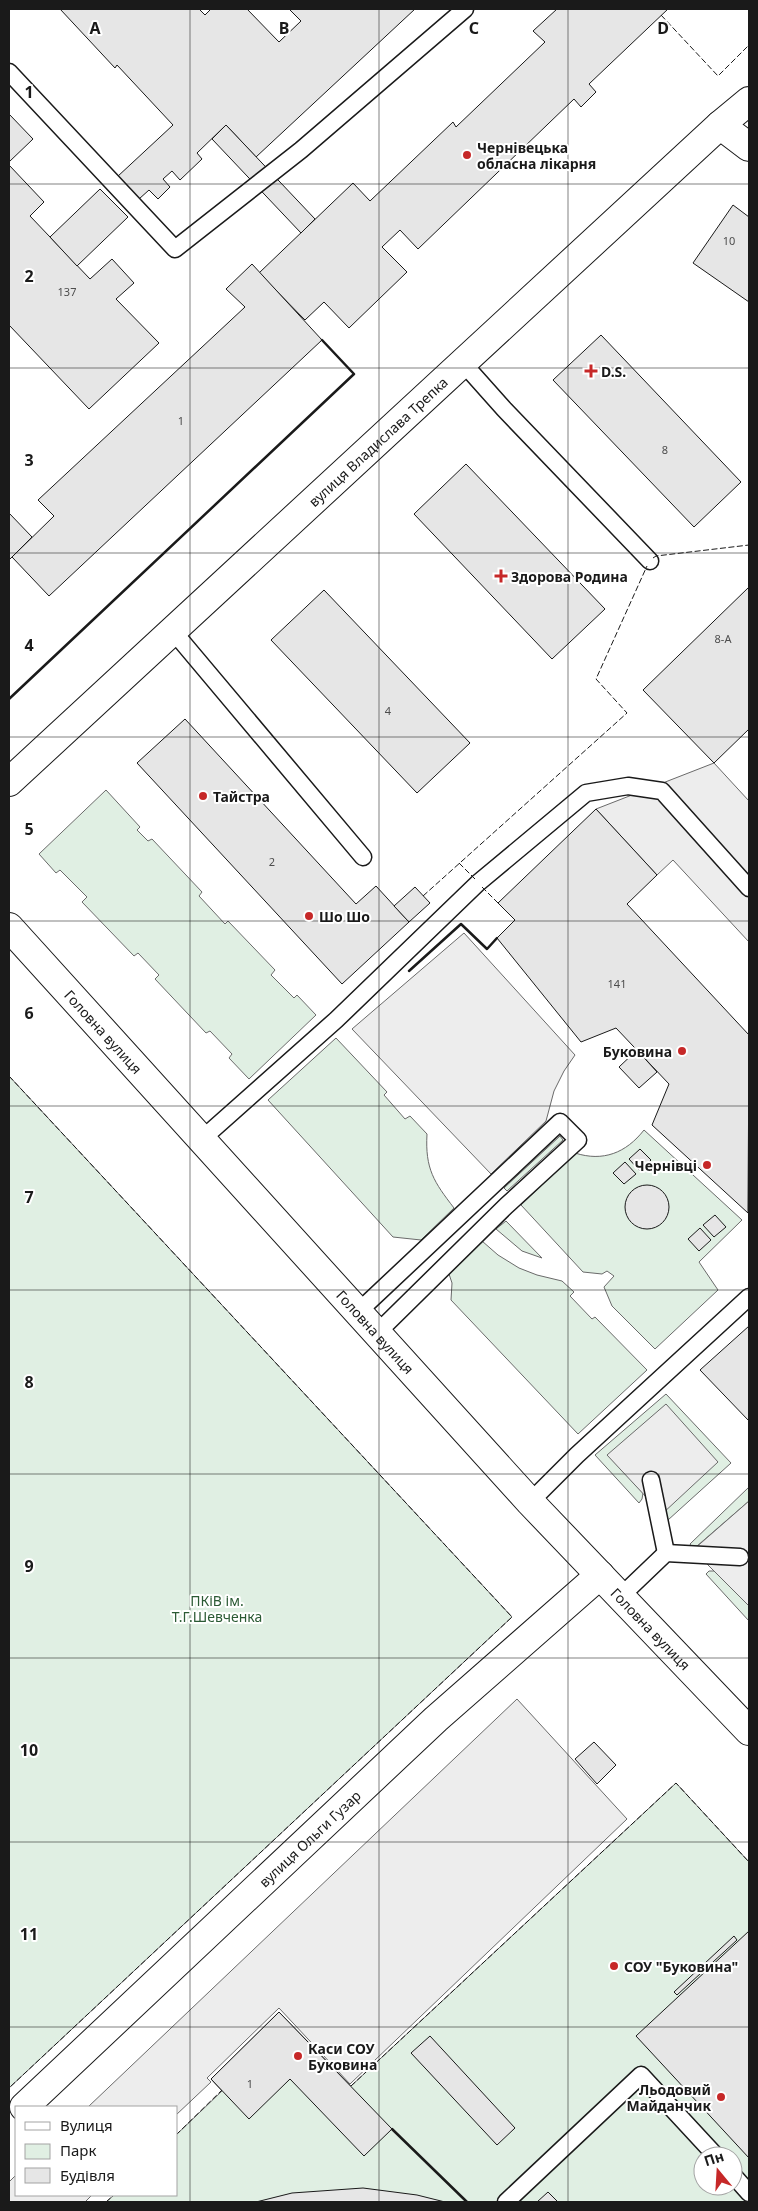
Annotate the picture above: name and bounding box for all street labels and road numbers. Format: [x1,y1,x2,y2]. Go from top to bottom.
street label: вулиця Владислава Трепка [304,372,451,510]
street label: Головна вулиця [61,985,147,1078]
street label: Головна вулиця [333,1286,419,1378]
street label: Головна вулиця [607,1583,695,1674]
street label: вулиця Ольги Гузар [254,1786,364,1891]

